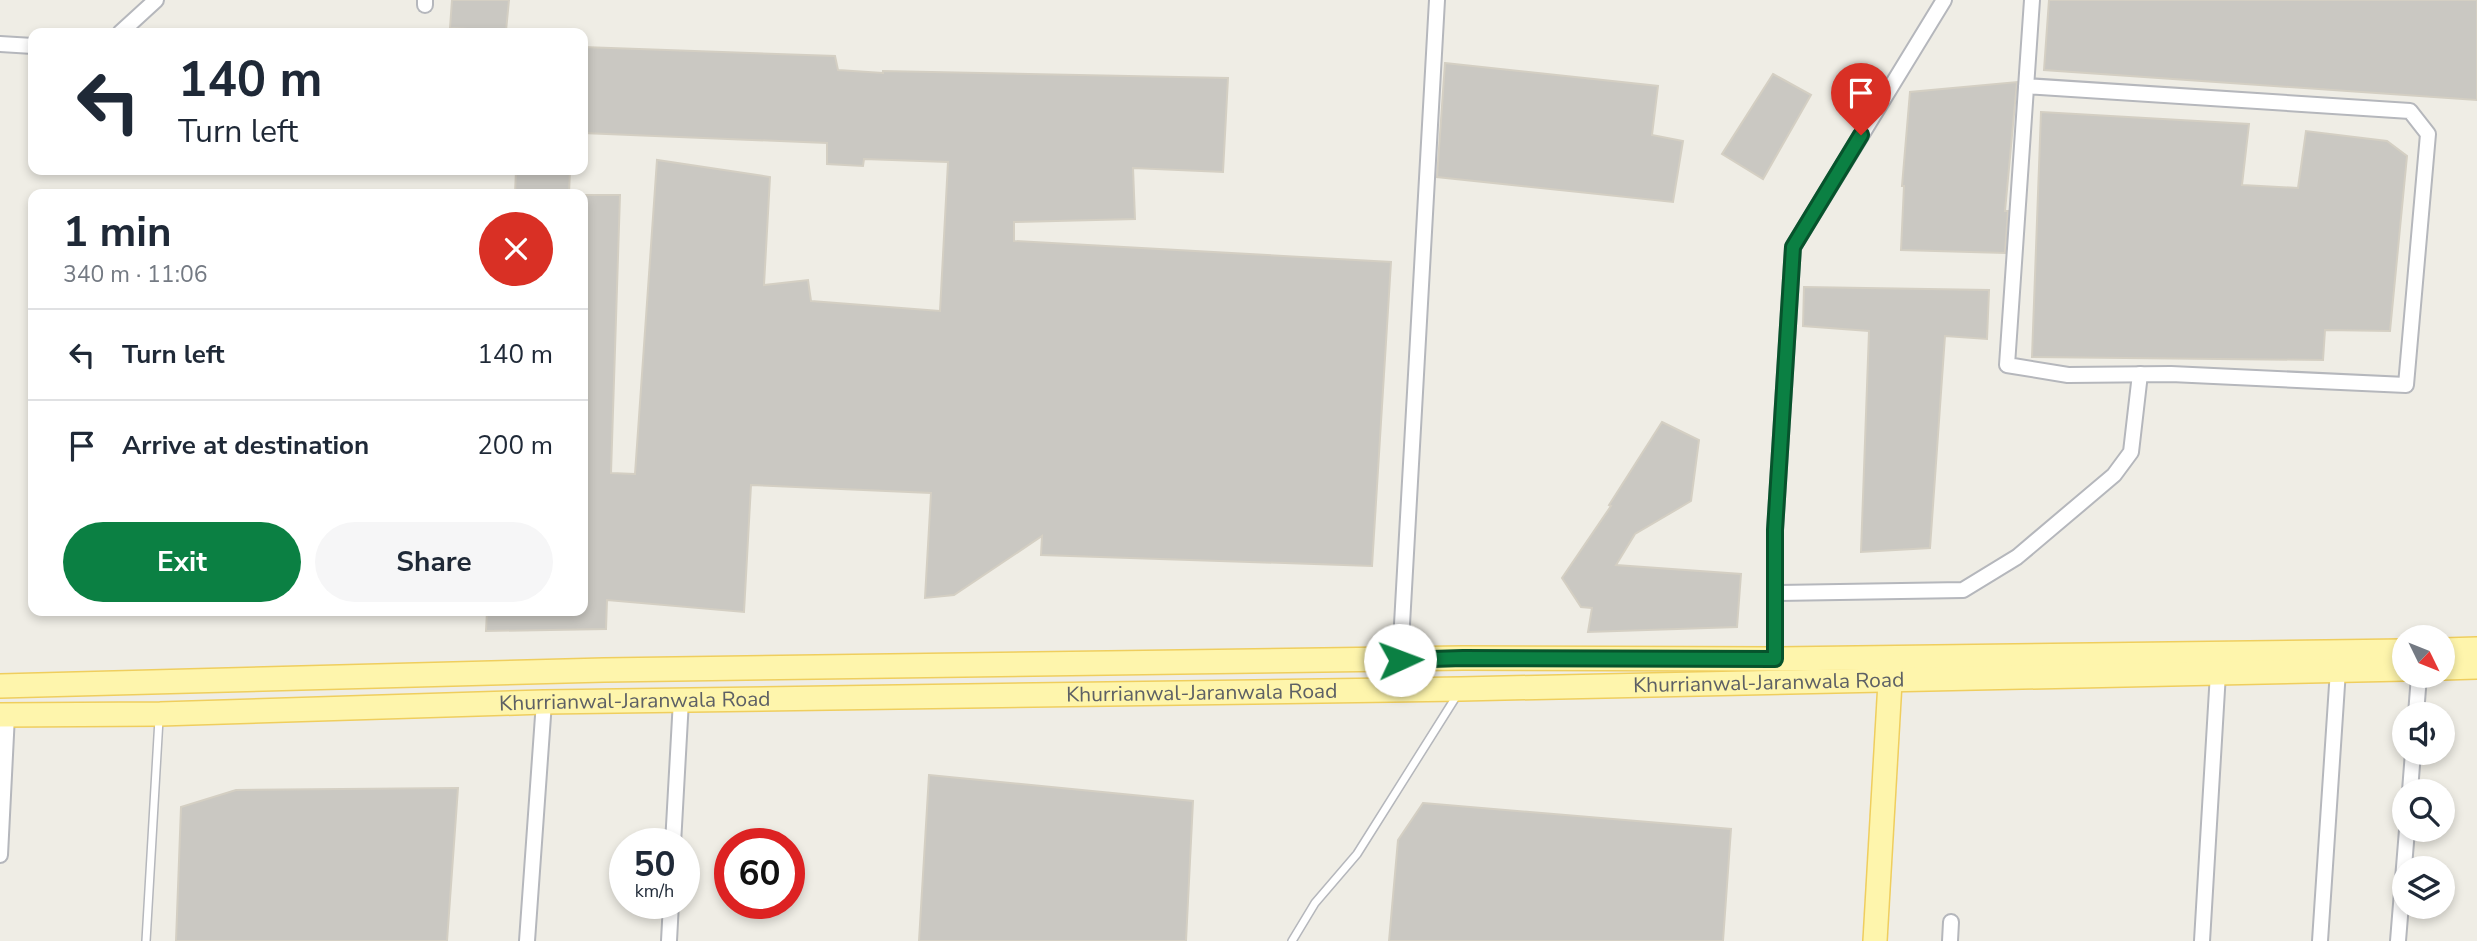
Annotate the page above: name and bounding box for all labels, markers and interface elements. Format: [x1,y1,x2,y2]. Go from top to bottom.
text: 140 m [178,46,322,113]
icon: left [63,56,154,147]
pin [1831,63,1891,135]
icon: arrive [1842,74,1880,112]
text: Turn left [178,110,298,153]
text: 1 min [63,204,172,261]
button: close [479,212,553,286]
text: 340 m · 11:06 [63,259,208,290]
icon: left [63,336,101,374]
text: Turn left [122,337,225,372]
text: 140 m [477,337,553,372]
icon: arrive [63,427,101,465]
text: Arrive at destination [122,428,369,463]
text: 200 m [477,428,553,463]
button: Exit [63,522,301,602]
button: Share [315,522,553,602]
position arrow [1363,623,1437,697]
north arrow [2392,625,2455,688]
map controls [2392,625,2455,919]
street label: Khurrianwal-Jaranwala Road [1633,666,1905,699]
street label: Khurrianwal-Jaranwala Road [1066,677,1338,709]
street label: Khurrianwal-Jaranwala Road [499,685,771,717]
button: sound [2392,702,2455,765]
button: search [2392,779,2455,842]
speed limit sign: 60 [714,828,805,919]
text: 50 [633,841,676,888]
button: layers [2392,856,2455,919]
text: km/h [635,879,674,903]

